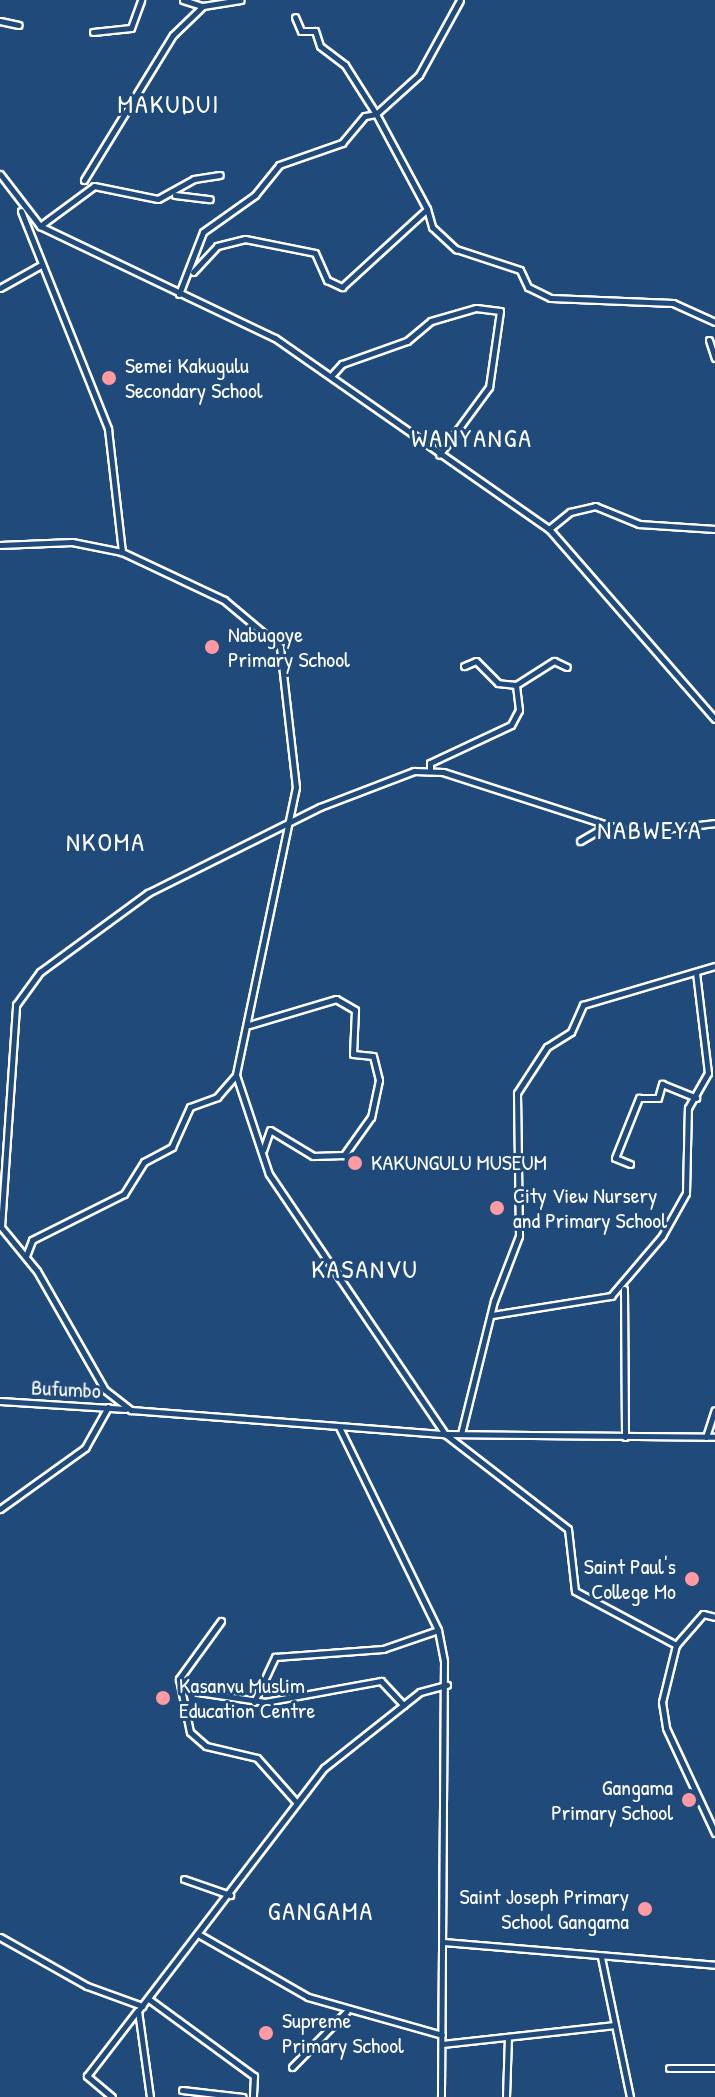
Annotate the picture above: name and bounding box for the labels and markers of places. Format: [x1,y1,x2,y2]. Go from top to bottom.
place label: Semei Kakugulu Secondary School [125,352,263,404]
marker: Semei Kakugulu Secondary School [100,369,118,387]
place label: Nabugoye Primary School [228,621,350,672]
marker: Nabugoye Primary School [203,638,221,656]
place label: KAKUNGULU MUSEUM [371,1150,547,1176]
marker: KAKUNGULU MUSEUM [346,1154,364,1172]
place label: City View Nursery and Primary School [513,1182,667,1234]
marker: City View Nursery and Primary School [488,1199,506,1217]
place label: Saint Paul's College Mo [584,1553,676,1604]
marker: Saint Paul's College Mo [683,1570,701,1588]
place label: Kasanvu Muslim Education Centre [179,1672,315,1724]
marker: Kasanvu Muslim Education Centre [154,1689,172,1707]
place label: Gangama Primary School [551,1774,673,1826]
marker: Gangama Primary School [680,1791,698,1809]
place label: Saint Joseph Primary School Gangama [459,1883,629,1934]
marker: Saint Joseph Primary School Gangama [636,1900,654,1918]
place label: Supreme Primary School [282,2007,404,2058]
marker: Supreme Primary School [257,2024,275,2042]

